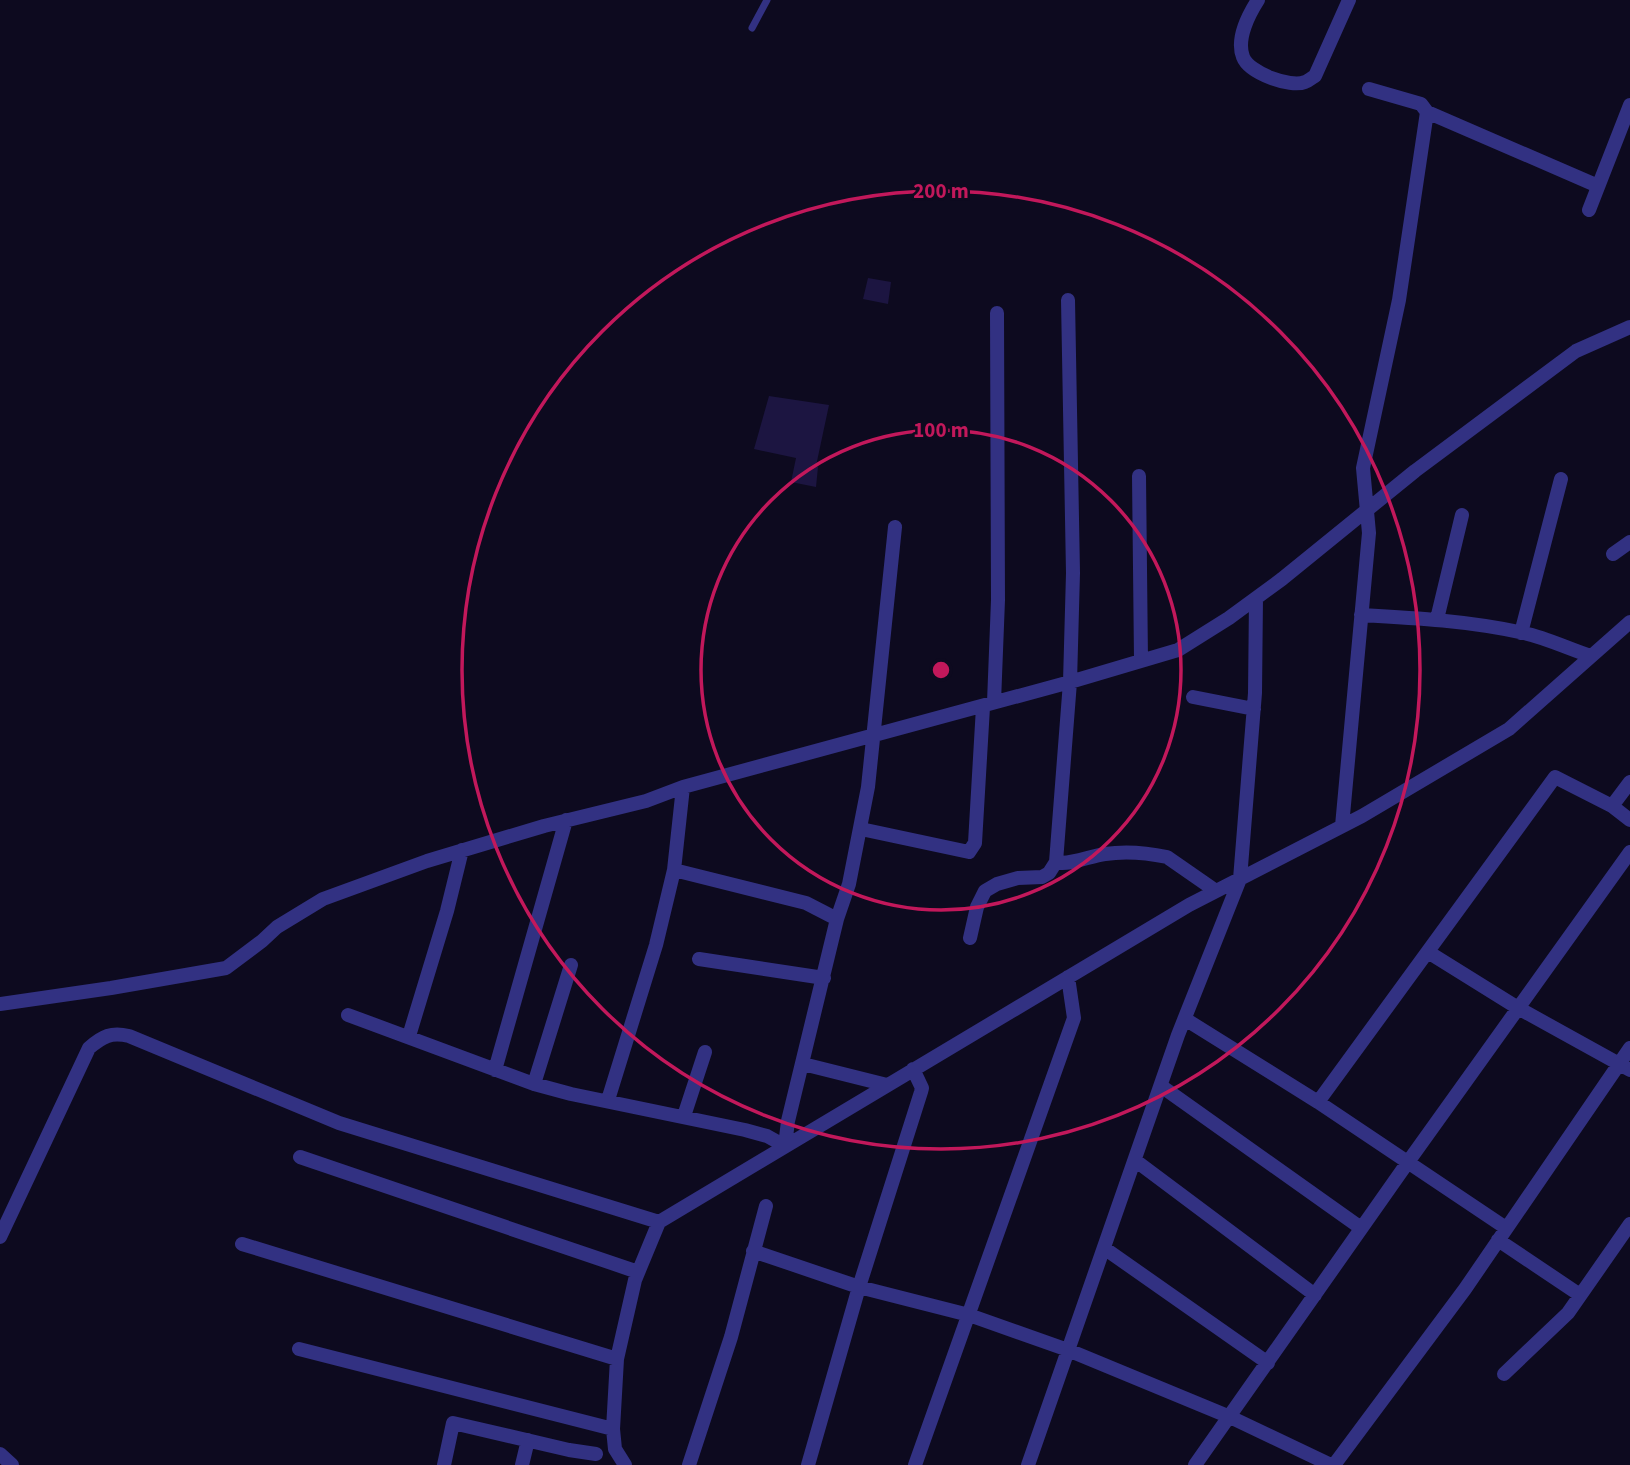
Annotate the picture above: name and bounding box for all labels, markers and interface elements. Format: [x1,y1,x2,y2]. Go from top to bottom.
text: 200 m [913,176,969,206]
text: 100 m [913,415,969,445]
centre of rings [929,658,953,682]

